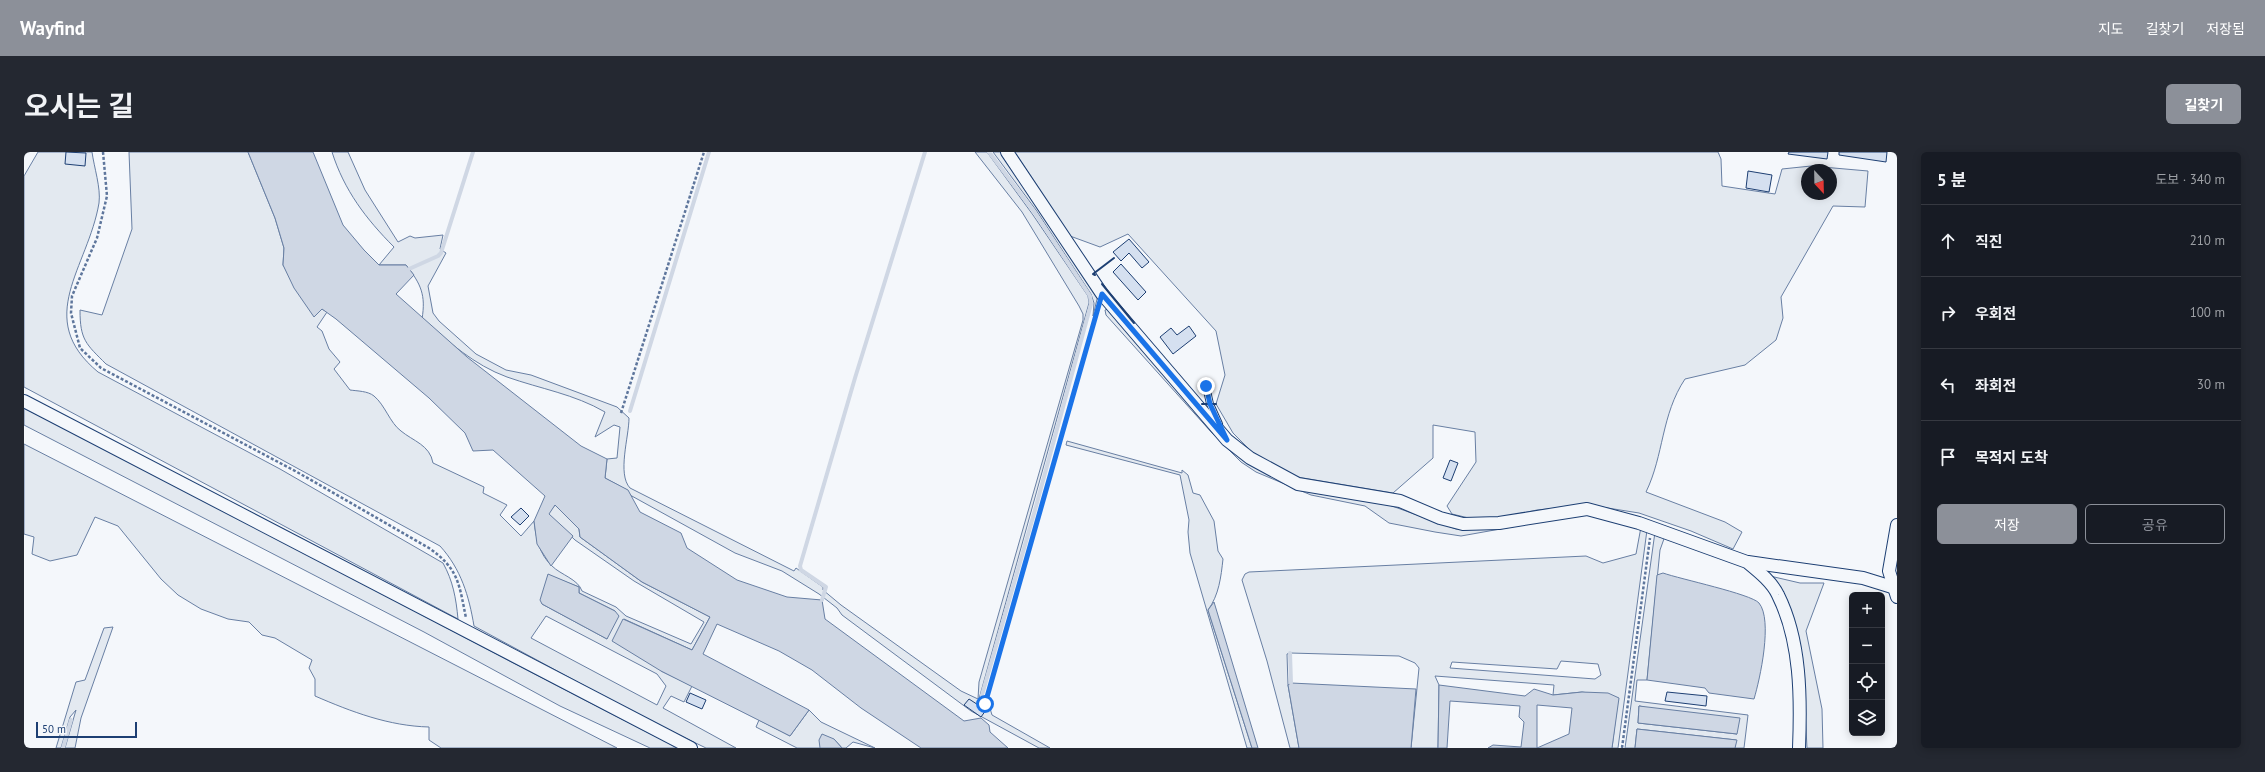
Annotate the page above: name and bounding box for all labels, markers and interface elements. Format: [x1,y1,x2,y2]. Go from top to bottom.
text: Wayfind [20,16,85,40]
text: 지도 [2098,20,2124,38]
text: 길찾기 [2146,20,2184,38]
text: 저장됨 [2206,20,2245,38]
button: 길찾기 [2166,84,2241,124]
text: 오시는 길 [24,87,134,124]
north arrow [1801,164,1837,200]
text: 5 분 [1937,169,1967,191]
text: 도보 · 340 m [2155,171,2225,188]
icon: ahead [1937,230,1959,252]
text: 직진 [1975,232,2003,251]
text: 210 m [2190,232,2225,249]
icon: right [1937,302,1959,324]
text: 우회전 [1975,304,2016,323]
text: 100 m [2190,304,2225,321]
icon: left [1937,374,1959,396]
text: 좌회전 [1975,376,2016,395]
text: 30 m [2197,376,2225,393]
route end [1197,377,1215,395]
icon: arrive [1937,446,1959,468]
text: 목적지 도착 [1975,448,2048,467]
button: 저장 [1937,504,2077,544]
button: 공유 [2085,504,2225,544]
map controls [1849,592,1885,736]
button: + [1849,592,1885,628]
button: − [1849,628,1885,664]
button: locate [1849,664,1885,700]
route start [976,695,994,713]
button: layers [1849,700,1885,736]
scale bar [36,720,137,739]
text: 50 m [42,722,66,736]

